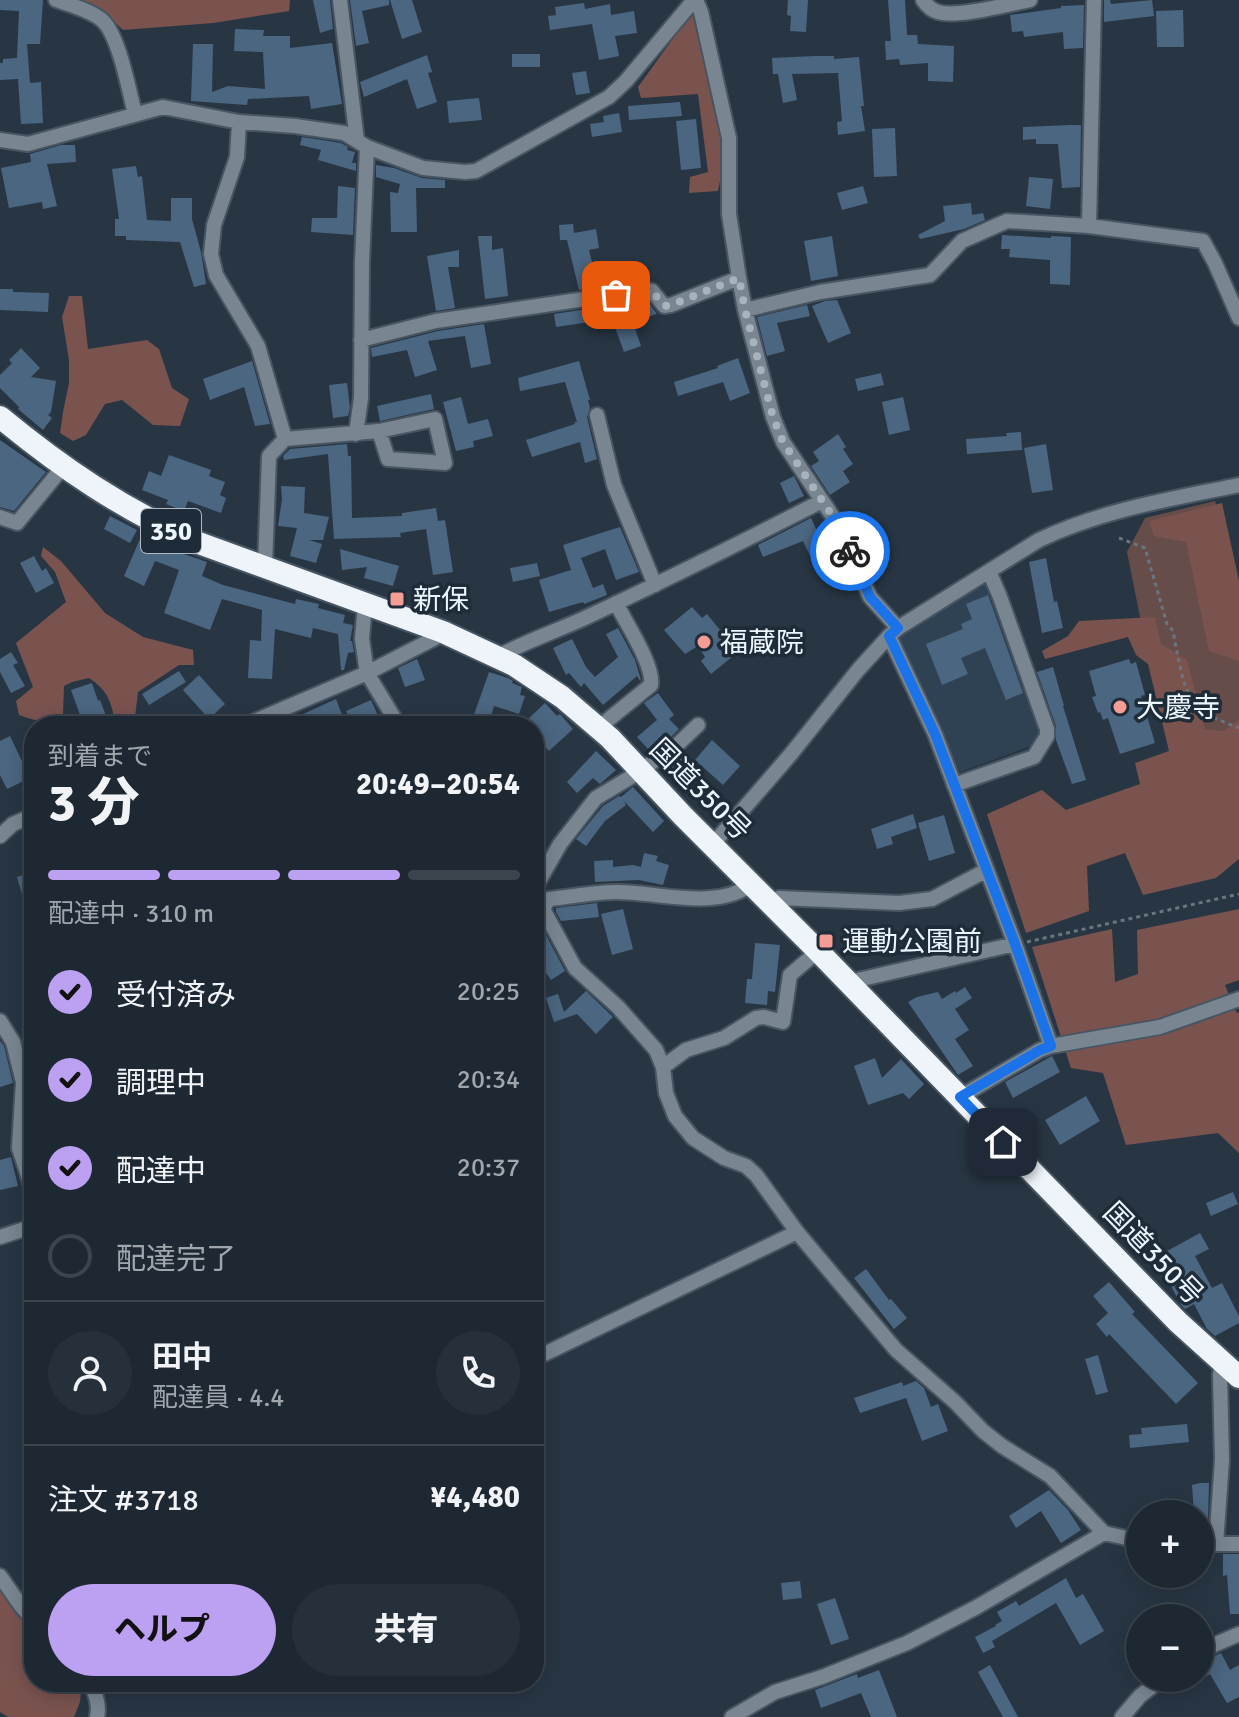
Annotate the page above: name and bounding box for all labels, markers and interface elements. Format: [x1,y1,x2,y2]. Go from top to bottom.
pin [582,261,650,329]
icon: bag [594,273,638,317]
road number: 350 [141,509,201,553]
courier [810,511,890,591]
icon: bike [828,529,872,573]
place label: 新保 [413,583,469,617]
marker: 新保 [388,590,406,608]
place label: 福蔵院 [720,626,804,660]
marker: 福蔵院 [695,633,713,651]
place label: 大慶寺 [1136,691,1220,725]
marker: 大慶寺 [1111,698,1129,716]
street label: 国道350号 [643,732,758,847]
text: 到着まで [48,741,152,773]
text: 20:49–20:54 [356,766,520,803]
text: 3 分 [48,771,140,835]
text: 配達中 · 310 m [48,898,214,930]
place label: 運動公園前 [842,925,982,959]
marker: 運動公園前 [817,932,835,950]
icon: check [48,970,92,1014]
text: 20:25 [457,976,520,1008]
text: 受付済み [116,977,236,1014]
icon: check [48,1058,92,1102]
text: 20:34 [457,1064,520,1096]
text: 調理中 [116,1065,206,1102]
pin [969,1108,1037,1176]
icon: home [981,1120,1025,1164]
icon: check [48,1146,92,1190]
text: 20:37 [457,1152,520,1184]
text: 配達中 [116,1153,206,1190]
street label: 国道350号 [1096,1195,1210,1312]
text: 配達完了 [116,1241,236,1278]
button: person [48,1331,132,1415]
button: phone [436,1331,520,1415]
text: 田中 [152,1339,212,1376]
text: 配達員 · 4.4 [152,1382,284,1414]
text: ¥4,480 [430,1479,520,1516]
text: 注文 #3718 [48,1482,199,1519]
map controls [1126,1500,1214,1692]
button: + [1126,1500,1214,1588]
button: ヘルプ [48,1584,276,1676]
button: 共有 [292,1584,520,1676]
button: − [1126,1604,1214,1692]

